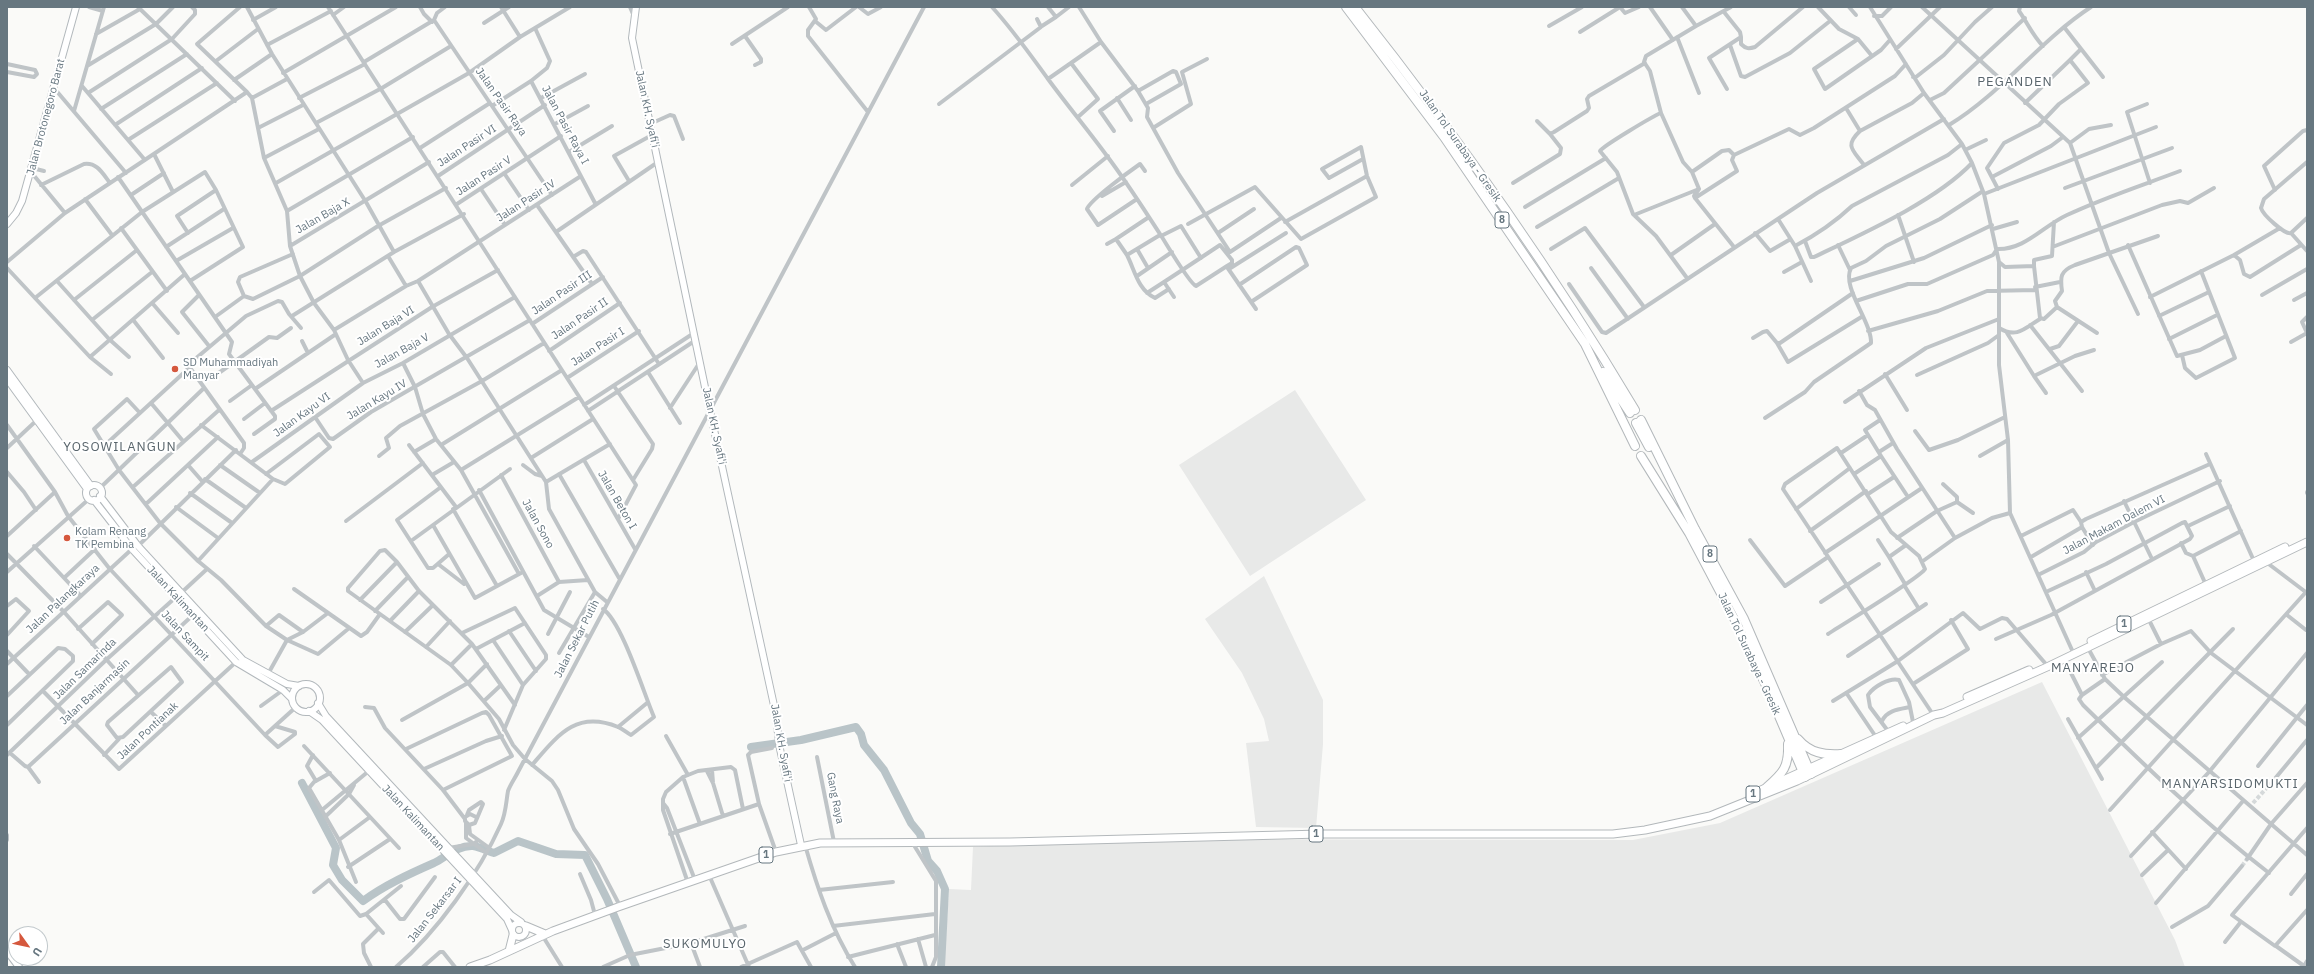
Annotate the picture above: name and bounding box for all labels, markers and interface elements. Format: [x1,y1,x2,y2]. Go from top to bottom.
street label: Jalan Brotonegoro Barat [24,57,68,177]
street label: Jalan Pasir Raya [473,65,529,139]
street label: Jalan KH. Syafi'i [632,69,662,149]
district label: PEGANDEN [1977,74,2053,90]
street label: Jalan Pasir Raya I [539,83,591,167]
street label: Jalan Tol Surabaya - Gresik [1416,88,1504,204]
street label: Jalan Pasir VI [435,122,499,170]
street label: Jalan Pasir V [454,153,514,199]
street label: Jalan Pasir IV [494,177,558,225]
street label: Jalan Baja X [294,195,352,237]
road number: 8 [1495,212,1509,228]
street label: Jalan Pasir III [529,268,595,318]
street label: Jalan Pasir II [549,295,611,343]
street label: Jalan Baja VI [355,303,417,349]
street label: Jalan Pasir I [569,325,627,369]
street label: Jalan Baja V [372,331,432,371]
place label: SD Muhammadiyah Manyar [183,356,278,382]
marker: SD Muhammadiyah Manyar [170,364,180,374]
street label: Jalan Kayu IV [345,377,409,423]
street label: Jalan KH. Syafi'i [699,386,729,466]
street label: Jalan Kayu VI [271,390,333,440]
district label: YOSOWILANGUN [63,439,177,455]
street label: Jalan Beton I [595,468,639,532]
street label: Jalan Makam Dalem VI [2061,493,2167,557]
street label: Jalan Sono [519,497,557,551]
place label: Kolam Renang TK Pembina [75,525,146,551]
marker: Kolam Renang TK Pembina [62,533,72,543]
road number: 8 [1703,546,1717,562]
street label: Jalan Palangkaraya [24,562,102,636]
street label: Jalan Kalimantan [144,563,212,635]
street label: Jalan Tol Surabaya - Gresik [1715,591,1783,717]
street label: Jalan Sekar Putih [552,598,602,680]
street label: Jalan Sampit [158,608,212,664]
road number: 1 [2117,616,2131,632]
street label: Jalan Samarinda [51,636,119,702]
street label: Jalan Banjarmasin [57,656,133,728]
district label: MANYAREJO [2051,660,2135,676]
street label: Jalan Pontianak [115,699,181,763]
street label: Jalan KH. Syafi'i [768,703,794,783]
street label: Gang Raya [824,771,846,825]
district label: MANYARSIDOMUKTI [2161,776,2299,792]
street label: Jalan Kalimantan [379,782,447,854]
road number: 1 [1746,786,1760,802]
road number: 1 [1309,826,1323,842]
road number: 1 [759,847,773,863]
street label: Jalan Sekarsar I [405,875,465,945]
north arrow [8,926,48,966]
district label: SUKOMULYO [663,936,747,952]
text: U [29,945,45,959]

